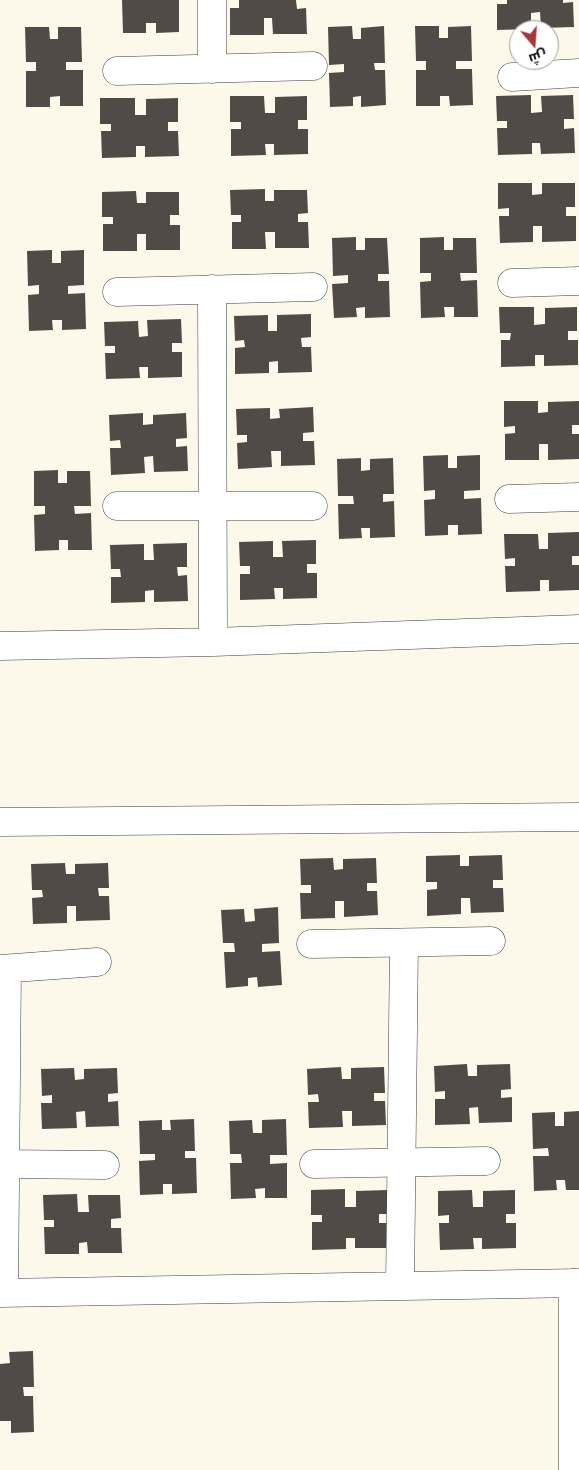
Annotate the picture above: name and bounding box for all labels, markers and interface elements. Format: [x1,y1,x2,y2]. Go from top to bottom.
north arrow [509,20,559,70]
text: ش [527,46,550,71]

